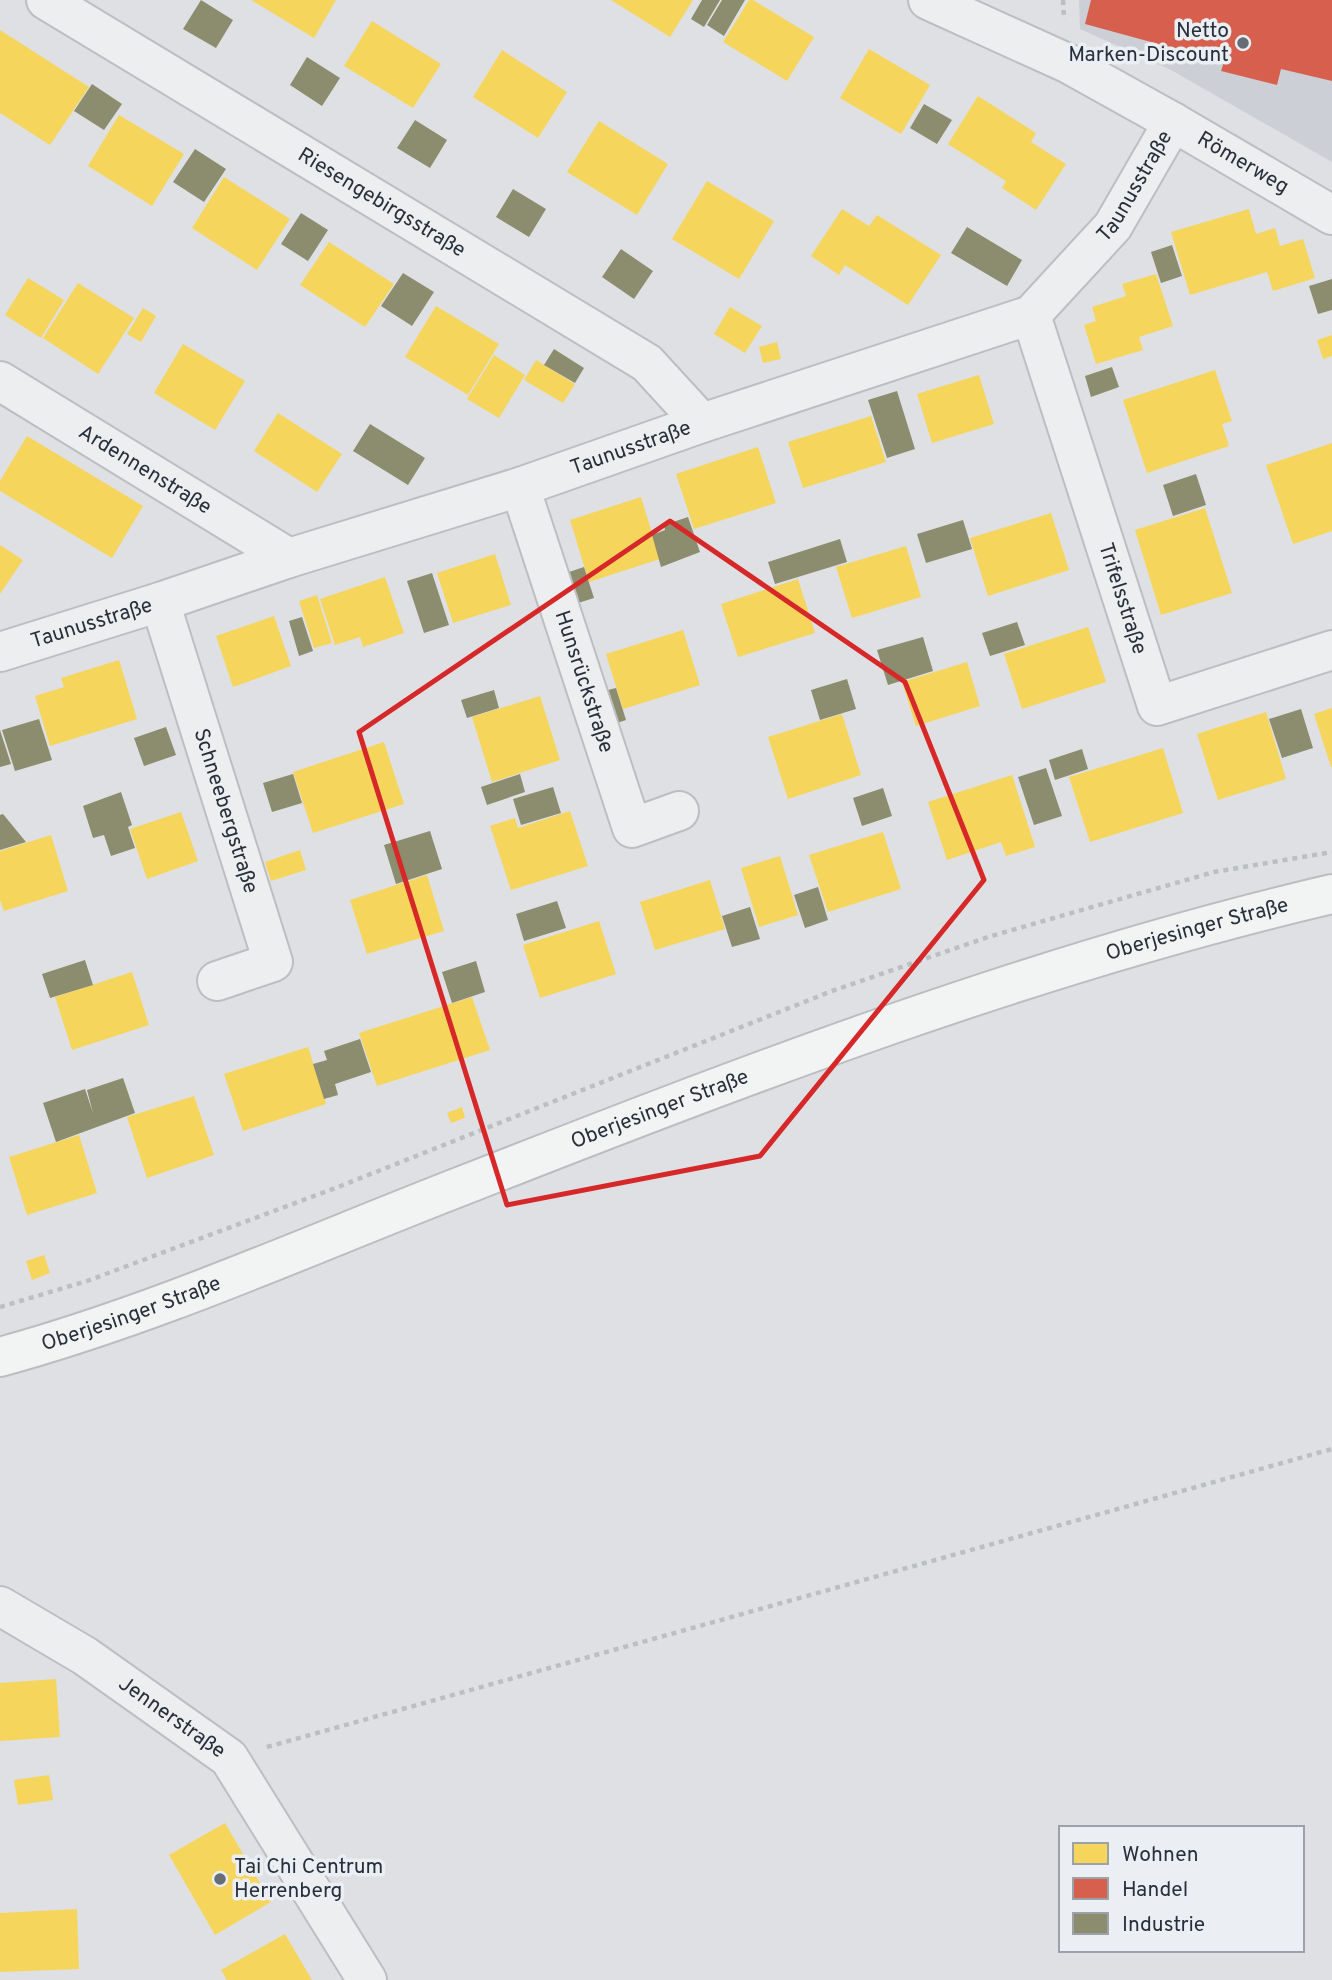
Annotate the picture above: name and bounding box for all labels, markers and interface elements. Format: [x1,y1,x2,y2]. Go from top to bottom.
place label: Netto Marken-Discount [1068,18,1229,69]
marker: Netto Marken-Discount [1235,35,1251,51]
street label: Taunusstraße [1091,126,1179,248]
street label: Römerweg [1192,126,1294,200]
street label: Riesengebirgsstraße [293,142,471,264]
street label: Taunusstraße [567,414,695,482]
street label: Ardennenstraße [73,419,217,521]
street label: Trifelsstraße [1092,540,1153,658]
street label: Taunusstraße [28,592,156,655]
street label: Hunsrückstraße [548,607,620,756]
street label: Schneebergstraße [187,725,264,897]
street label: Oberjesinger Straße [1103,891,1291,967]
street label: Oberjesinger Straße [567,1063,753,1156]
street label: Oberjesinger Straße [38,1270,225,1358]
street label: Jennerstraße [113,1670,231,1765]
legend [1059,1826,1304,1952]
text: Wohnen [1122,1842,1199,1869]
place label: Tai Chi Centrum Herrenberg [234,1854,383,1905]
marker: Tai Chi Centrum Herrenberg [212,1871,228,1887]
text: Handel [1122,1877,1188,1904]
text: Industrie [1122,1912,1205,1939]

